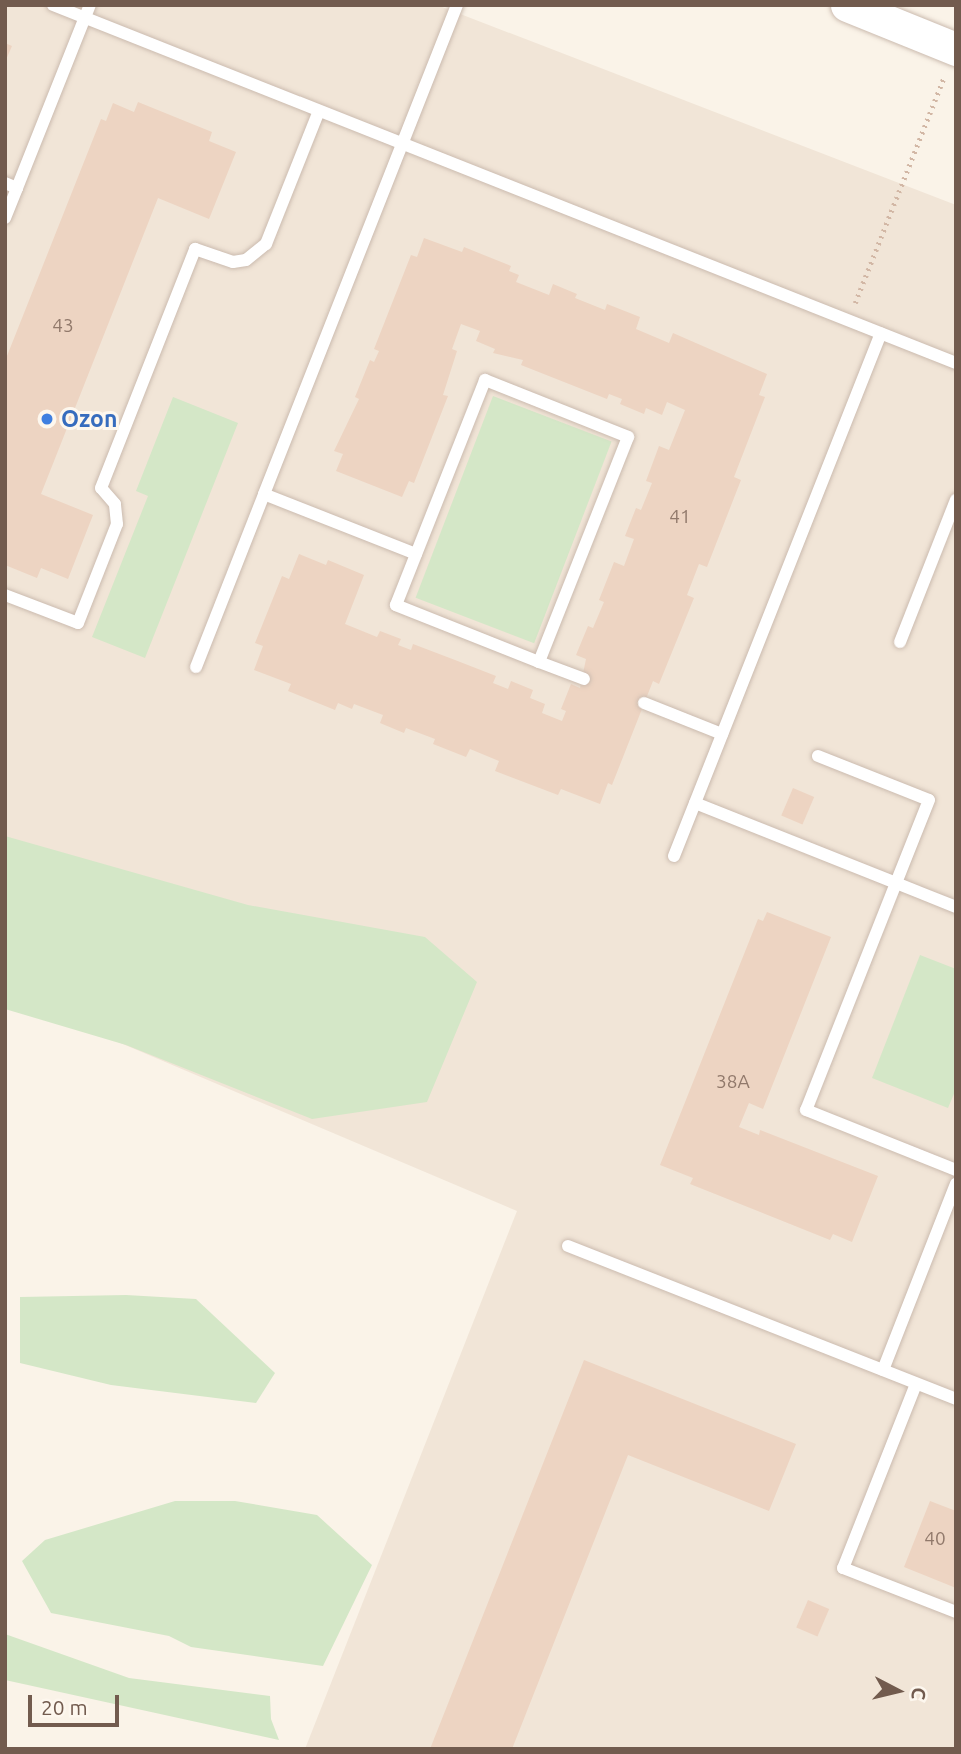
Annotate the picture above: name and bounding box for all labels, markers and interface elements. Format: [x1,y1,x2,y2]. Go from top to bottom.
house number: 43 [52,315,74,337]
place label: Ozon [61,405,117,433]
marker: Ozon [39,411,55,427]
house number: 41 [669,506,691,528]
house number: 38А [716,1071,750,1093]
house number: 40 [924,1528,946,1550]
north arrow [863,1656,933,1726]
scale bar [32,1680,122,1724]
text: С [907,1686,931,1701]
text: 20 m [41,1695,88,1719]

